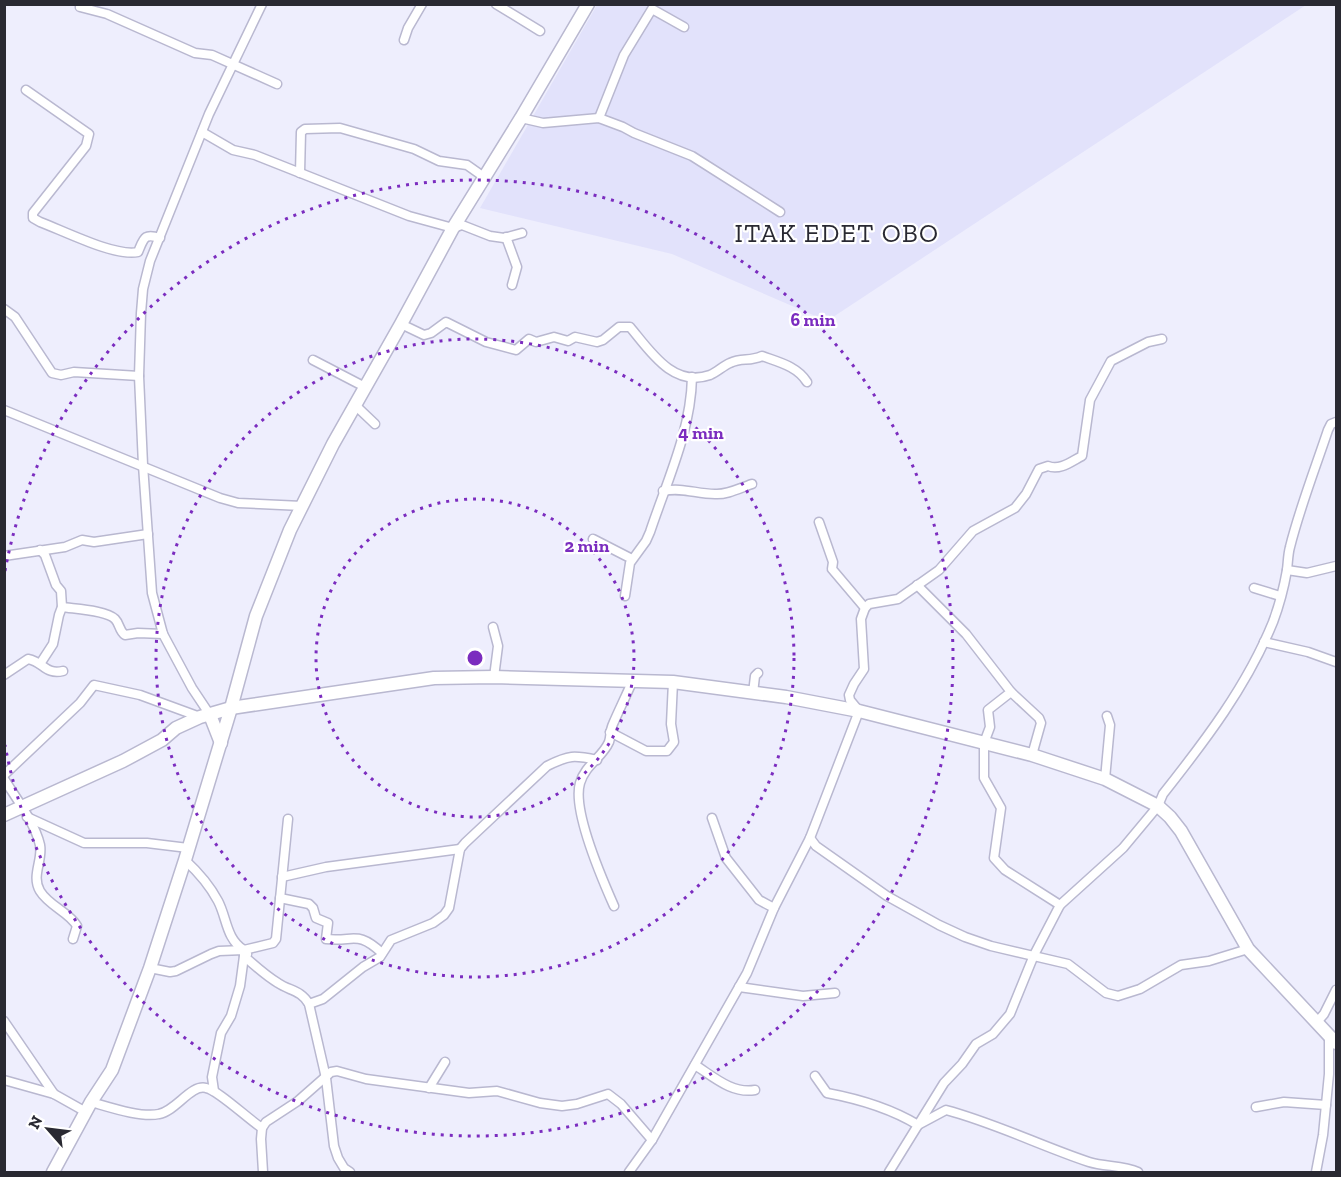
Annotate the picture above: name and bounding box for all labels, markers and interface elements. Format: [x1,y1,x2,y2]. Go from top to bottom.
district label: ITAK EDET OBO [734,217,940,249]
text: 6 min [791,309,836,331]
text: 4 min [678,422,724,444]
text: 2 min [565,535,610,557]
centre of rings [465,648,485,668]
north arrow [18,1099,78,1159]
text: N [24,1112,46,1132]

